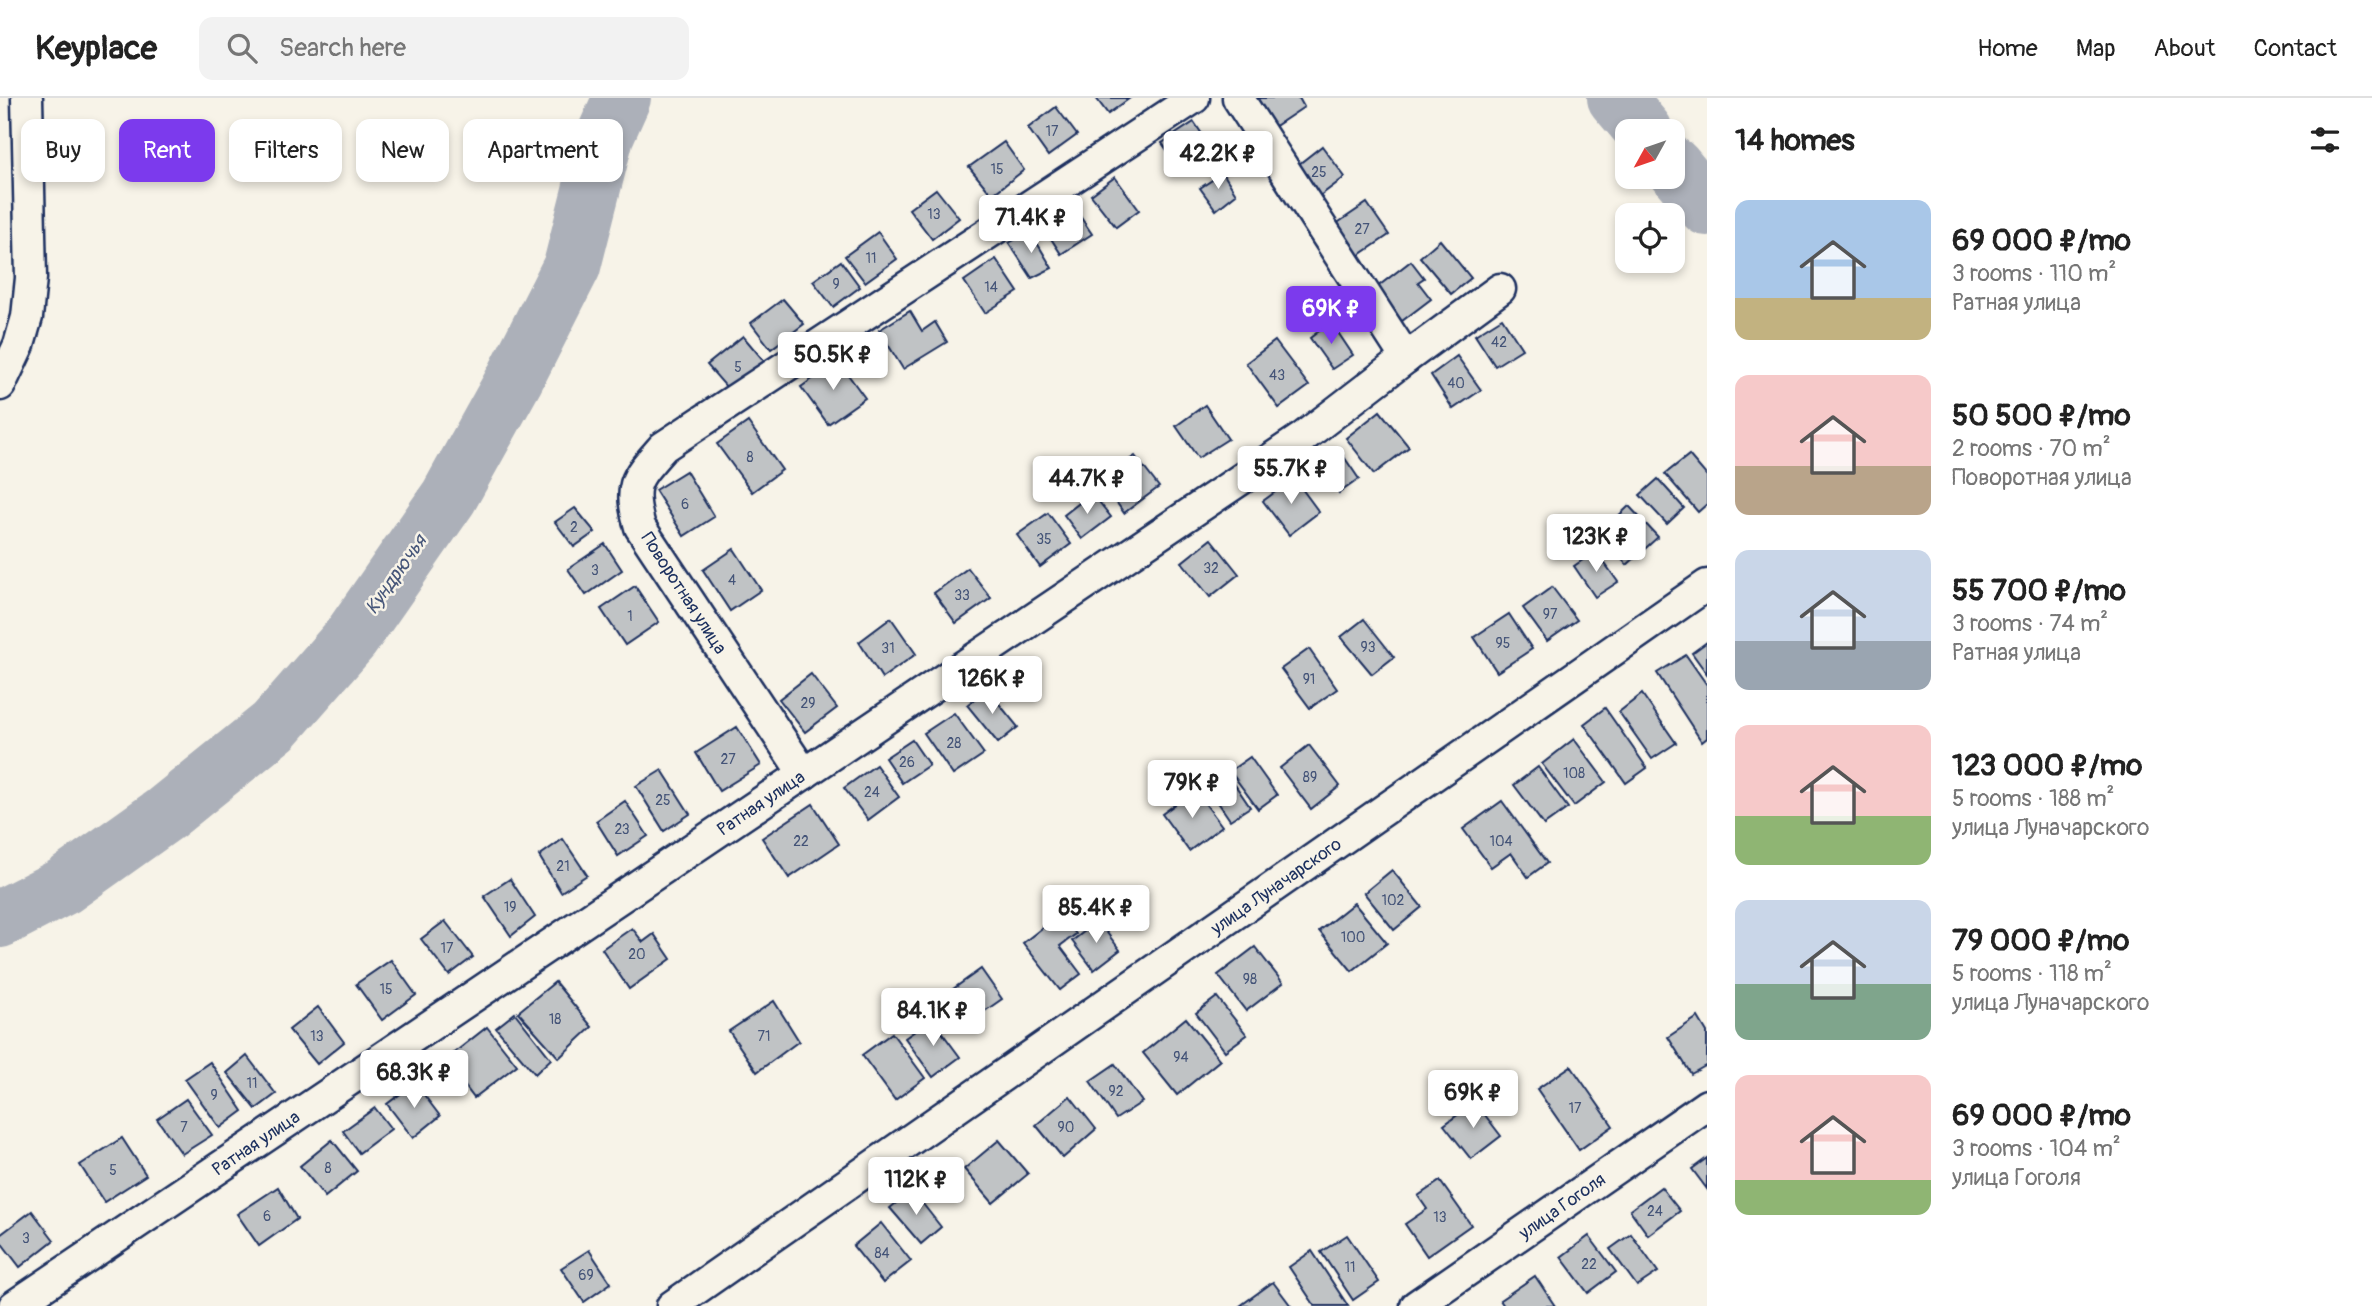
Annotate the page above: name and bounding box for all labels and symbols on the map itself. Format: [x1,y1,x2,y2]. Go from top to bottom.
north arrow [1615,119,1685,189]
house number: 17 [1046,123,1059,140]
pin: 42.2K ₽ [1153,132,1283,191]
house number: 15 [990,161,1004,178]
house number: 25 [1311,164,1327,181]
pin: 71.4K ₽ [966,195,1096,255]
house number: 13 [927,206,941,223]
house number: 27 [1354,221,1370,238]
house number: 11 [866,250,876,267]
house number: 9 [832,276,840,293]
house number: 14 [984,279,998,296]
pin: 69K ₽ [1282,286,1380,346]
pin: 50.5K ₽ [768,332,898,392]
house number: 42 [1491,334,1507,351]
house number: 5 [734,359,742,376]
house number: 43 [1269,367,1285,384]
house number: 40 [1447,375,1465,392]
pin: 55.7K ₽ [1226,446,1356,506]
house number: 8 [746,449,754,466]
pin: 44.7K ₽ [1022,456,1152,516]
house number: 6 [681,496,689,513]
pin: 123K ₽ [1539,514,1653,574]
house number: 2 [570,519,578,536]
street label: Поворотная улица [636,528,732,659]
water label: Кундрючья [360,529,433,619]
house number: 35 [1036,531,1052,548]
house number: 32 [1203,560,1219,577]
house number: 3 [591,562,599,579]
house number: 4 [728,572,736,589]
house number: 33 [954,587,970,604]
house number: 97 [1543,606,1558,623]
house number: 1 [627,608,633,625]
house number: 95 [1496,635,1510,652]
house number: 93 [1360,639,1376,656]
house number: 31 [881,640,895,657]
pin: 126K ₽ [935,656,1049,716]
house number: 91 [1303,671,1315,688]
house number: 29 [800,695,816,712]
house number: 28 [947,735,961,752]
house number: 27 [720,751,736,768]
house number: 26 [899,754,915,771]
pin: 79K ₽ [1143,760,1241,820]
house number: 108 [1563,765,1585,782]
street label: Ратная улица [713,766,810,841]
house number: 89 [1303,769,1317,786]
house number: 24 [864,784,880,801]
house number: 25 [655,792,671,809]
house number: 23 [614,821,630,838]
house number: 22 [793,833,809,850]
street label: улица Луначарского [1206,833,1346,941]
house number: 104 [1489,833,1513,850]
house number: 21 [556,858,570,875]
pin: 85.4K ₽ [1031,886,1161,945]
house number: 102 [1382,892,1405,909]
house number: 19 [504,899,516,916]
house number: 100 [1341,929,1365,946]
house number: 17 [441,940,454,957]
house number: 20 [628,946,646,963]
house number: 98 [1243,971,1257,988]
house number: 15 [379,981,393,998]
pin: 84.1K ₽ [868,988,998,1048]
house number: 18 [549,1011,561,1028]
house number: 13 [310,1028,324,1045]
house number: 71 [758,1028,770,1045]
house number: 94 [1173,1049,1189,1066]
pin: 68.3K ₽ [349,1051,479,1110]
pin: 69K ₽ [1424,1070,1522,1130]
house number: 11 [247,1075,257,1092]
house number: 92 [1108,1083,1124,1100]
house number: 9 [210,1087,218,1104]
house number: 17 [1569,1100,1582,1117]
street label: Ратная улица [208,1106,305,1181]
house number: 7 [180,1119,188,1136]
house number: 90 [1058,1119,1074,1136]
pin: 112K ₽ [859,1158,973,1217]
house number: 8 [324,1160,332,1177]
house number: 5 [109,1162,117,1179]
street label: улица Гоголя [1514,1168,1610,1245]
house number: 24 [1647,1203,1663,1220]
house number: 6 [263,1208,271,1225]
house number: 13 [1433,1209,1447,1226]
house number: 3 [22,1230,30,1247]
house number: 84 [874,1245,890,1262]
house number: 22 [1581,1256,1597,1273]
house number: 11 [1345,1259,1355,1276]
house number: 69 [578,1267,594,1284]

